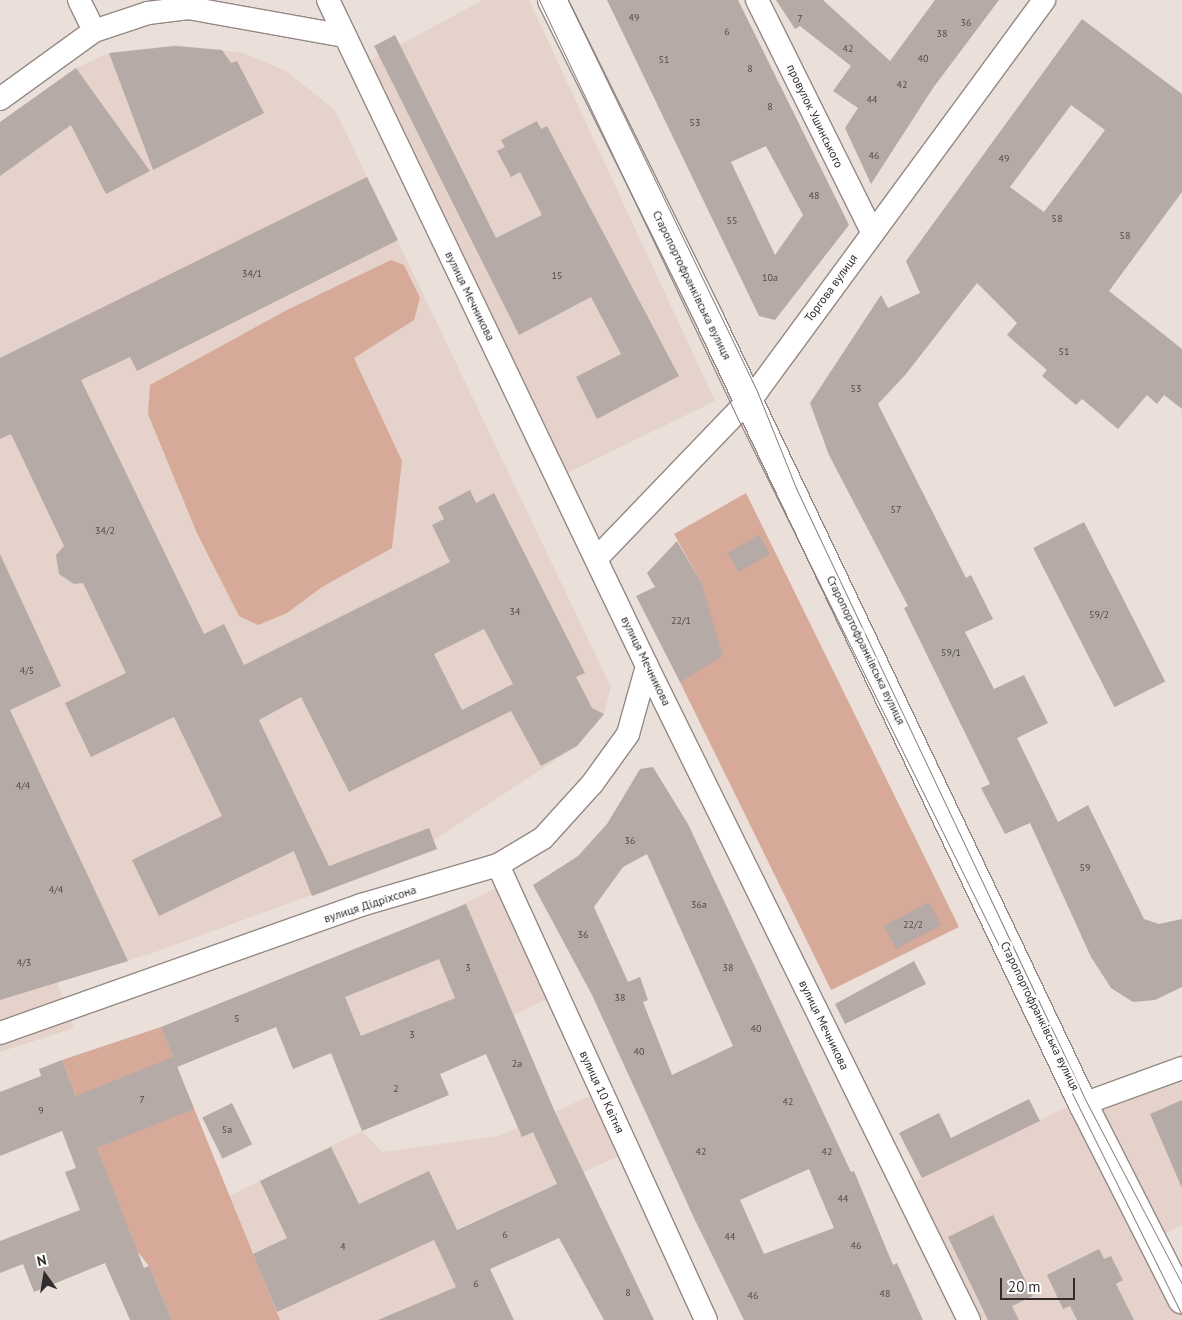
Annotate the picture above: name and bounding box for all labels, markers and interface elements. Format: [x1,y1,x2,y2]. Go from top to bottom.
house number: 49 [629,12,639,24]
house number: 7 [797,13,803,25]
house number: 36 [961,17,971,29]
house number: 6 [724,26,730,38]
house number: 38 [937,28,947,40]
house number: 42 [843,43,853,55]
house number: 40 [918,53,928,65]
house number: 51 [659,54,669,66]
street label: провулок Ушинського [784,62,846,170]
house number: 8 [747,63,753,75]
house number: 42 [897,79,907,91]
house number: 44 [867,94,877,106]
house number: 8 [767,101,773,113]
house number: 53 [690,117,700,129]
house number: 46 [869,150,879,162]
house number: 49 [999,153,1009,165]
house number: 48 [809,190,819,202]
street label: Старопортофранківська вулиця [650,208,734,362]
house number: 58 [1052,213,1062,225]
house number: 55 [727,215,737,227]
house number: 58 [1120,230,1130,242]
street label: вулиця Мечникова [442,249,498,343]
street label: Торгова вулиця [802,251,860,325]
house number: 34/1 [242,268,262,280]
house number: 15 [552,270,562,282]
house number: 10а [762,272,778,284]
house number: 51 [1059,346,1069,358]
house number: 53 [851,383,861,395]
house number: 57 [891,504,901,516]
house number: 34/2 [95,525,115,537]
street label: Старопортофранківська вулиця [824,573,908,727]
house number: 34 [510,606,520,618]
house number: 59/2 [1089,609,1109,621]
street label: вулиця Мечникова [618,614,674,708]
house number: 22/1 [671,615,691,627]
house number: 59/1 [941,647,961,659]
house number: 4/5 [20,665,34,677]
house number: 4/4 [16,780,30,792]
house number: 36 [625,835,635,847]
house number: 59 [1080,862,1090,874]
street label: вулиця Дідріхсона [322,882,418,926]
house number: 4/4 [49,884,63,896]
house number: 36а [691,899,707,911]
house number: 22/2 [903,919,923,931]
house number: 36 [578,929,588,941]
street label: Старопортофранківська вулиця [998,939,1082,1093]
house number: 4/3 [17,957,31,969]
house number: 3 [465,962,471,974]
house number: 38 [723,962,733,974]
street label: вулиця Мечникова [796,978,852,1072]
house number: 38 [615,992,625,1004]
house number: 5 [234,1013,240,1025]
house number: 40 [751,1023,761,1035]
house number: 3 [409,1029,415,1041]
house number: 40 [634,1046,644,1058]
street label: вулиця 10 Квітня [577,1049,627,1135]
house number: 2а [512,1058,522,1070]
house number: 2 [393,1083,399,1095]
house number: 7 [139,1094,145,1106]
house number: 42 [783,1096,793,1108]
house number: 9 [38,1105,44,1117]
house number: 5а [222,1124,232,1136]
house number: 42 [696,1146,706,1158]
house number: 42 [822,1146,832,1158]
house number: 44 [838,1193,848,1205]
house number: 6 [502,1229,508,1241]
house number: 44 [725,1231,735,1243]
house number: 46 [851,1240,861,1252]
house number: 4 [340,1241,346,1253]
north arrow [20,1250,70,1300]
text: N [35,1251,48,1270]
scale bar [1002,1268,1077,1300]
text: 20 m [1008,1277,1041,1296]
house number: 6 [473,1278,479,1290]
house number: 8 [625,1287,631,1299]
house number: 48 [880,1288,890,1300]
house number: 46 [748,1290,758,1302]

